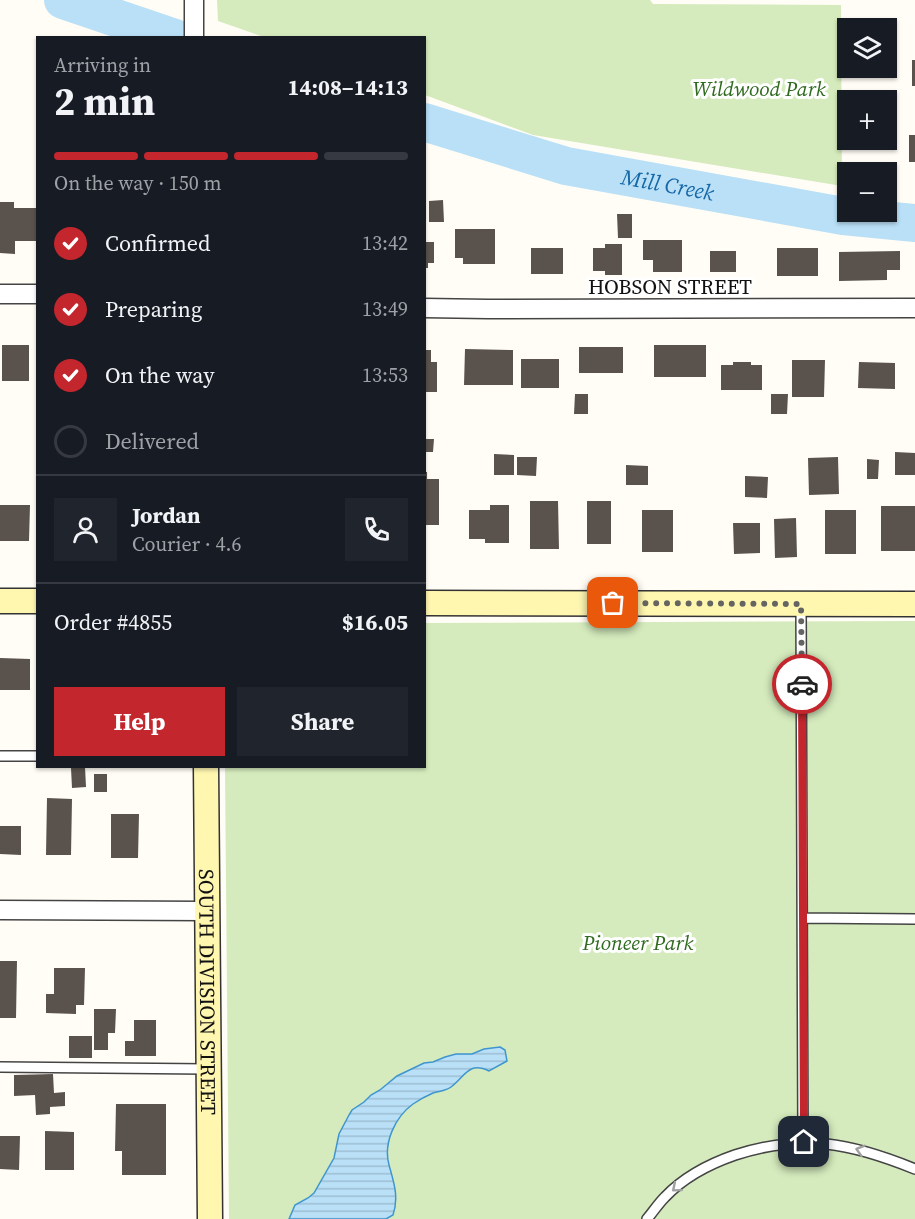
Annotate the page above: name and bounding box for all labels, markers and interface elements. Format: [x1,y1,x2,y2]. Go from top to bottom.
map controls [837,18,897,222]
button: layers [837,18,897,78]
text: Arriving in [54,51,151,79]
text: 14:08–14:13 [288,72,408,102]
park label: Wildwood Park [692,74,826,103]
text: 2 min [54,75,155,128]
button: + [837,90,897,150]
water label: Mill Creek [618,161,717,208]
button: − [837,162,897,222]
text: On the way · 150 m [54,169,221,197]
icon: check [54,227,87,260]
text: Confirmed [105,228,210,258]
text: 13:42 [362,229,408,257]
street label: HOBSON STREET [588,272,752,301]
icon: check [54,293,87,326]
text: Preparing [105,294,202,324]
text: 13:49 [362,295,408,323]
icon: check [54,359,87,392]
text: On the way [105,360,214,390]
text: 13:53 [362,361,408,389]
text: Delivered [105,426,199,456]
button: person [54,498,117,561]
button: phone [345,498,408,561]
text: Jordan [132,500,200,530]
text: Courier · 4.6 [132,530,241,558]
pin [587,577,638,628]
icon: bag [596,586,629,619]
text: Order #4855 [54,607,172,637]
text: $16.05 [342,607,408,637]
courier [772,654,832,714]
icon: car [786,668,819,701]
button: Help [54,687,225,756]
button: Share [237,687,408,756]
street label: SOUTH DIVISION STREET [192,869,224,1115]
park label: Pioneer Park [582,928,694,957]
pin [778,1116,829,1167]
icon: home [787,1125,820,1158]
one-way arrow [855,1145,866,1157]
one-way arrow [672,1180,683,1191]

